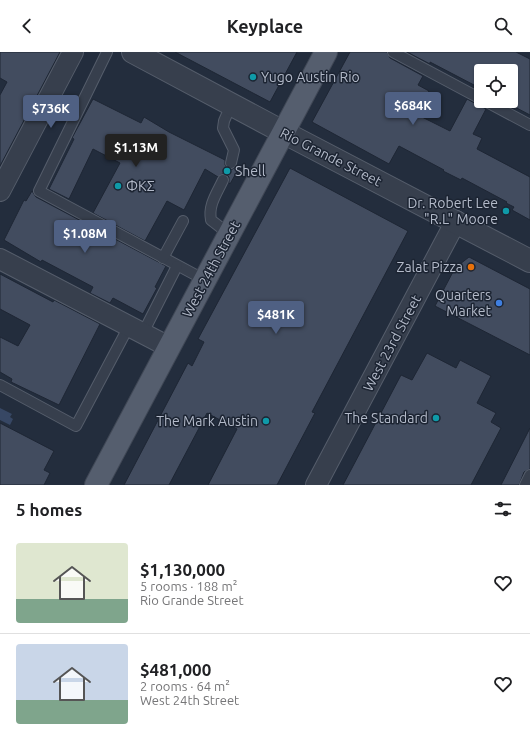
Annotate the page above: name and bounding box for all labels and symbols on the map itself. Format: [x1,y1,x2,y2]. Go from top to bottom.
place label: Yugo Austin Rio [261,69,360,85]
marker: Yugo Austin Rio [248,72,258,82]
pin: $684K [385,92,441,126]
pin: $736K [23,95,79,129]
street label: Rio Grande Street [278,125,385,190]
pin: $1.13M [103,134,169,168]
place label: Shell [235,163,266,179]
marker: Shell [222,166,232,176]
place label: ΦΚΣ [126,178,155,194]
marker: ΦΚΣ [113,181,123,191]
place label: Dr. Robert Lee "R.L" Moore [407,195,498,227]
marker: Dr. Robert Lee "R.L" Moore [501,206,511,216]
street label: West 24th Street [179,218,243,320]
pin: $1.08M [52,220,118,254]
place label: Zalat Pizza [396,259,463,275]
marker: Zalat Pizza [466,262,476,272]
place label: Quarters Market [435,287,491,319]
street label: West 23rd Street [360,292,424,394]
marker: Quarters Market [494,298,504,308]
pin: $481K [248,301,304,335]
place label: The Standard [344,410,428,426]
place label: The Mark Austin [156,413,258,429]
marker: The Standard [431,413,441,423]
marker: The Mark Austin [261,416,271,426]

